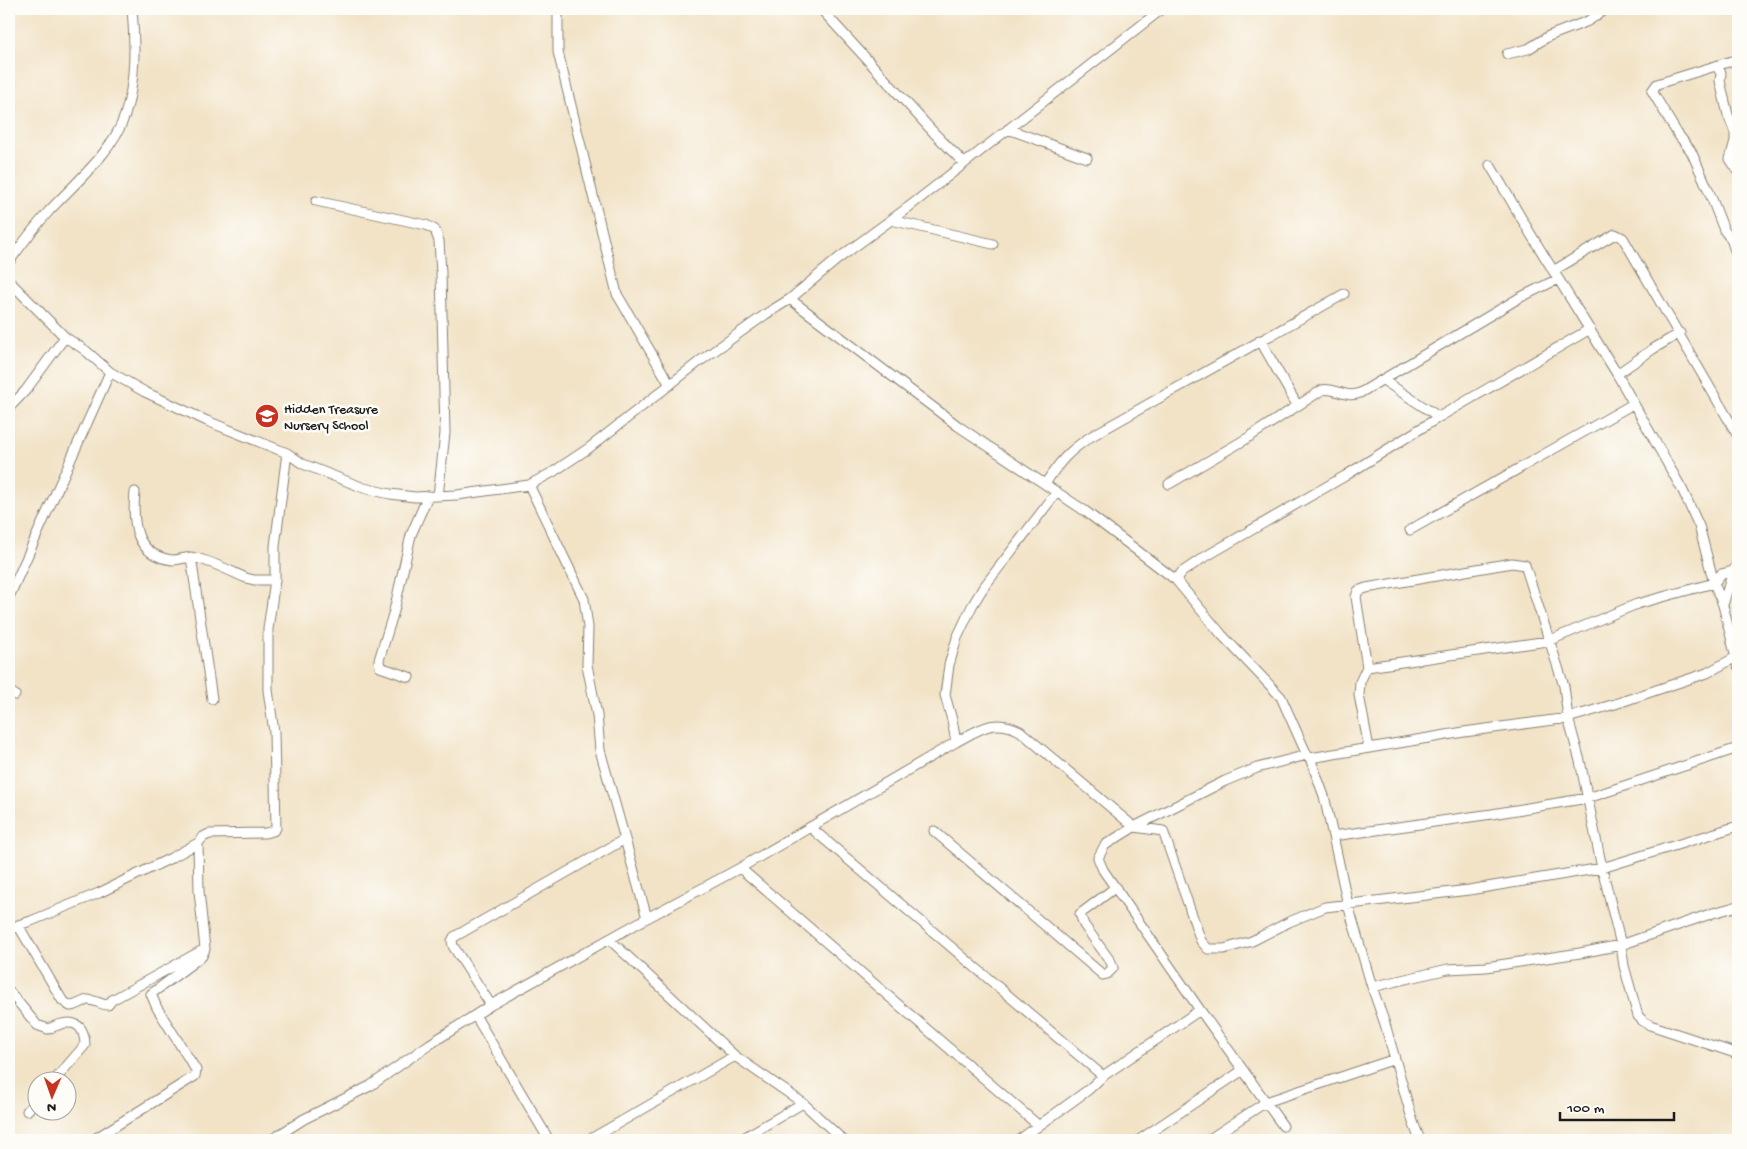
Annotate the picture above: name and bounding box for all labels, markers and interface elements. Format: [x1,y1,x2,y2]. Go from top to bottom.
place label: Hidden Treasure Nursery School [284,402,379,435]
school or university icon: Hidden Treasure Nursery School [254,403,280,429]
north arrow [28,1072,78,1122]
scale bar [1560,1089,1673,1121]
text: N [47,1098,56,1115]
text: 100 m [1566,1100,1605,1118]

